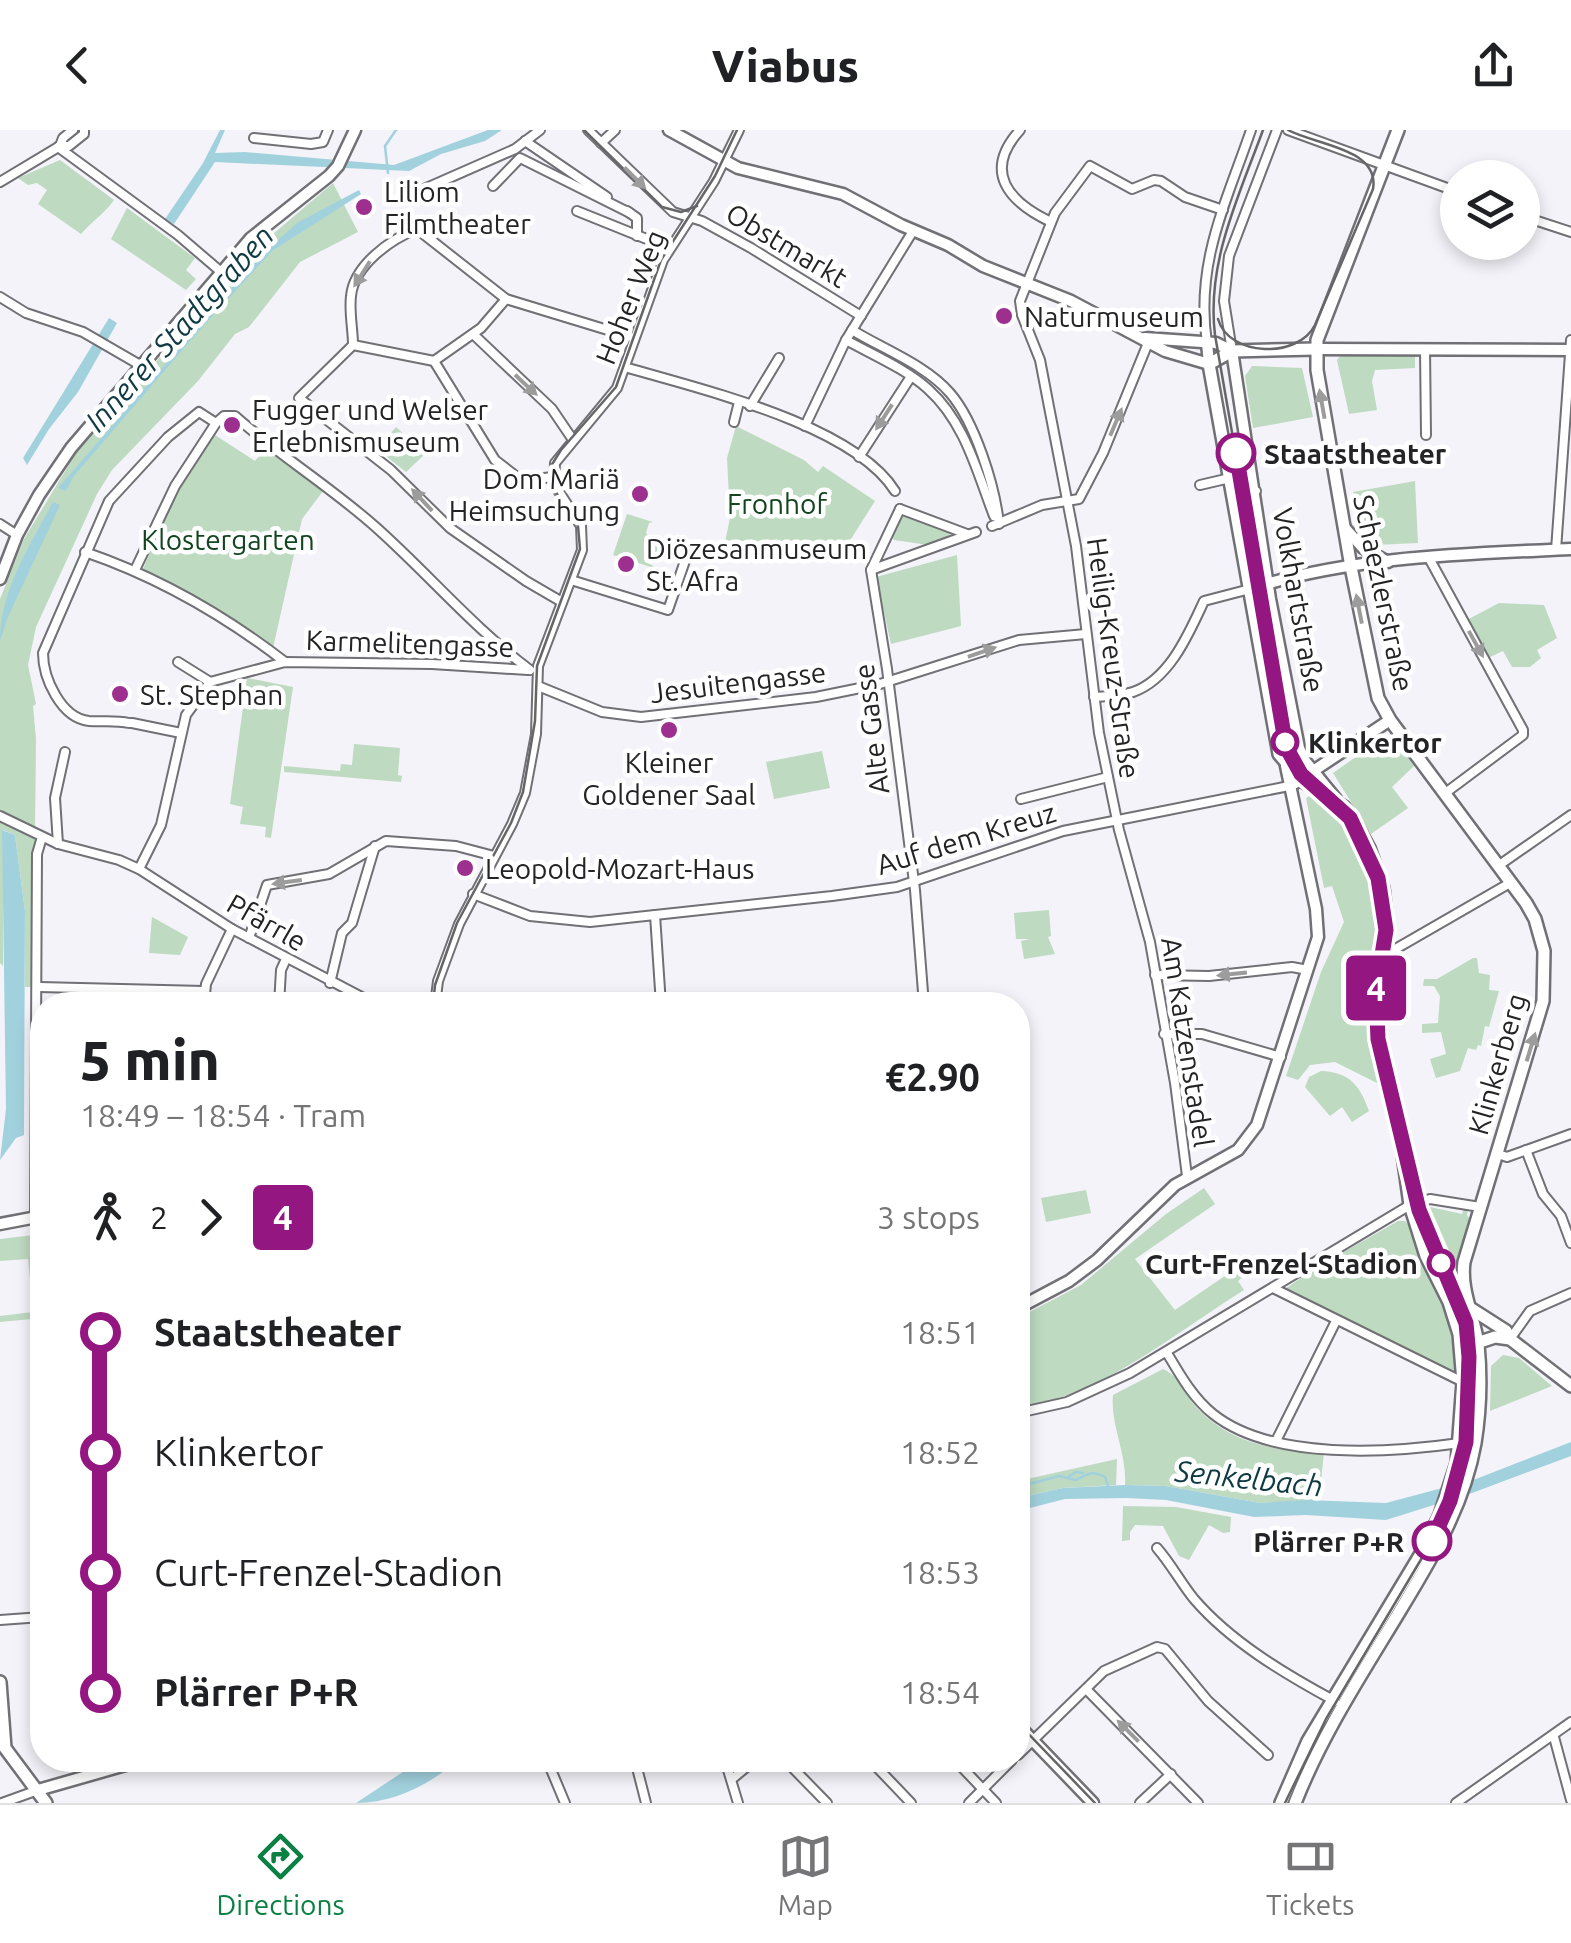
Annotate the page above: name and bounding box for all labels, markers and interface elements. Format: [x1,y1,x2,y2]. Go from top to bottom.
icon: back [50,38,105,93]
icon: share [1466,38,1521,93]
text: Viabus [712,40,859,91]
map controls [1440,160,1540,260]
button: layers [1440,160,1540,260]
one-way arrow [623,165,647,189]
place label: Liliom Filmtheater [384,176,531,239]
marker: Liliom Filmtheater [353,196,375,218]
street label: Obstmarkt [721,197,853,293]
water label: Innerer Stadtgraben [78,218,280,438]
street label: Hoher Weg [589,226,671,368]
one-way arrow [353,260,371,288]
place label: Naturmuseum [1024,301,1204,332]
marker: Naturmuseum [993,305,1015,327]
one-way arrow [513,373,538,395]
one-way arrow [1314,388,1329,420]
place label: Fugger und Welser Erlebnismuseum [252,394,489,457]
one-way arrow [876,403,894,431]
one-way arrow [1108,407,1124,437]
marker: Fugger und Welser Erlebnismuseum [221,414,243,436]
marker: Staatstheater [1217,434,1255,472]
place label: Staatstheater [1264,438,1447,469]
place label: Dom Mariä Heimsuchung [449,463,620,526]
marker: Dom Mariä Heimsuchung [629,483,651,505]
one-way arrow [411,488,434,512]
park label: Fronhof [727,488,827,519]
street label: Schaezlerstraße [1348,492,1420,694]
street label: Volkhartstraße [1267,505,1331,695]
park label: Klostergarten [141,524,315,555]
place label: Diözesanmuseum St. Afra [646,533,867,596]
street label: Heilig-Kreuz-Straße [1082,535,1146,781]
marker: Diözesanmuseum St. Afra [615,553,637,575]
one-way arrow [1351,593,1367,624]
street label: Karmelitengasse [305,624,515,662]
one-way arrow [1467,629,1484,658]
one-way arrow [967,644,997,659]
street label: Jesuitengasse [648,656,828,708]
street label: Alte Gasse [848,662,894,796]
place label: St. Stephan [140,679,283,710]
marker: St. Stephan [109,683,131,705]
marker: Kleiner Goldener Saal [658,719,680,741]
place label: Klinkertor [1308,727,1442,758]
marker: Klinkertor [1272,729,1298,755]
place label: Kleiner Goldener Saal [582,747,756,810]
street label: Auf dem Kreuz [873,796,1059,880]
place label: Leopold-Mozart-Haus [485,853,754,884]
marker: Leopold-Mozart-Haus [454,857,476,879]
one-way arrow [270,875,302,891]
street label: Pfärrle [222,887,312,957]
street label: Am Katzenstadel [1156,935,1220,1149]
line badge: 4 [1344,956,1408,1020]
one-way arrow [1216,966,1247,982]
text: 4 [1366,968,1386,1008]
street label: Klinkerberg [1462,990,1532,1138]
text: 5 min [80,1029,220,1090]
one-way arrow [1524,1032,1539,1062]
text: €2.90 [885,1056,980,1098]
text: 18:49 – 18:54 · Tram [80,1097,366,1133]
icon: walk [80,1190,135,1245]
icon: forward [183,1190,238,1245]
text: 4 [273,1197,293,1237]
text: 2 [150,1199,168,1235]
text: 3 stops [877,1199,980,1235]
place label: Curt-Frenzel-Stadion [1145,1248,1418,1279]
marker: Curt-Frenzel-Stadion [1428,1250,1454,1276]
text: Staatstheater [154,1311,401,1353]
text: 18:51 [900,1314,980,1350]
text: Klinkertor [154,1431,323,1473]
text: 18:52 [900,1434,980,1470]
water label: Senkelbach [1172,1453,1325,1503]
marker: Plärrer P+R [1413,1522,1451,1560]
place label: Plärrer P+R [1253,1526,1404,1557]
text: Curt-Frenzel-Stadion [154,1551,503,1593]
text: 18:53 [900,1554,980,1590]
text: Plärrer P+R [154,1671,359,1713]
text: 18:54 [900,1674,980,1710]
one-way arrow [1117,1720,1141,1744]
tab: Directions [217,1829,345,1920]
tab: Map [778,1829,833,1920]
tab: Tickets [1266,1829,1354,1920]

